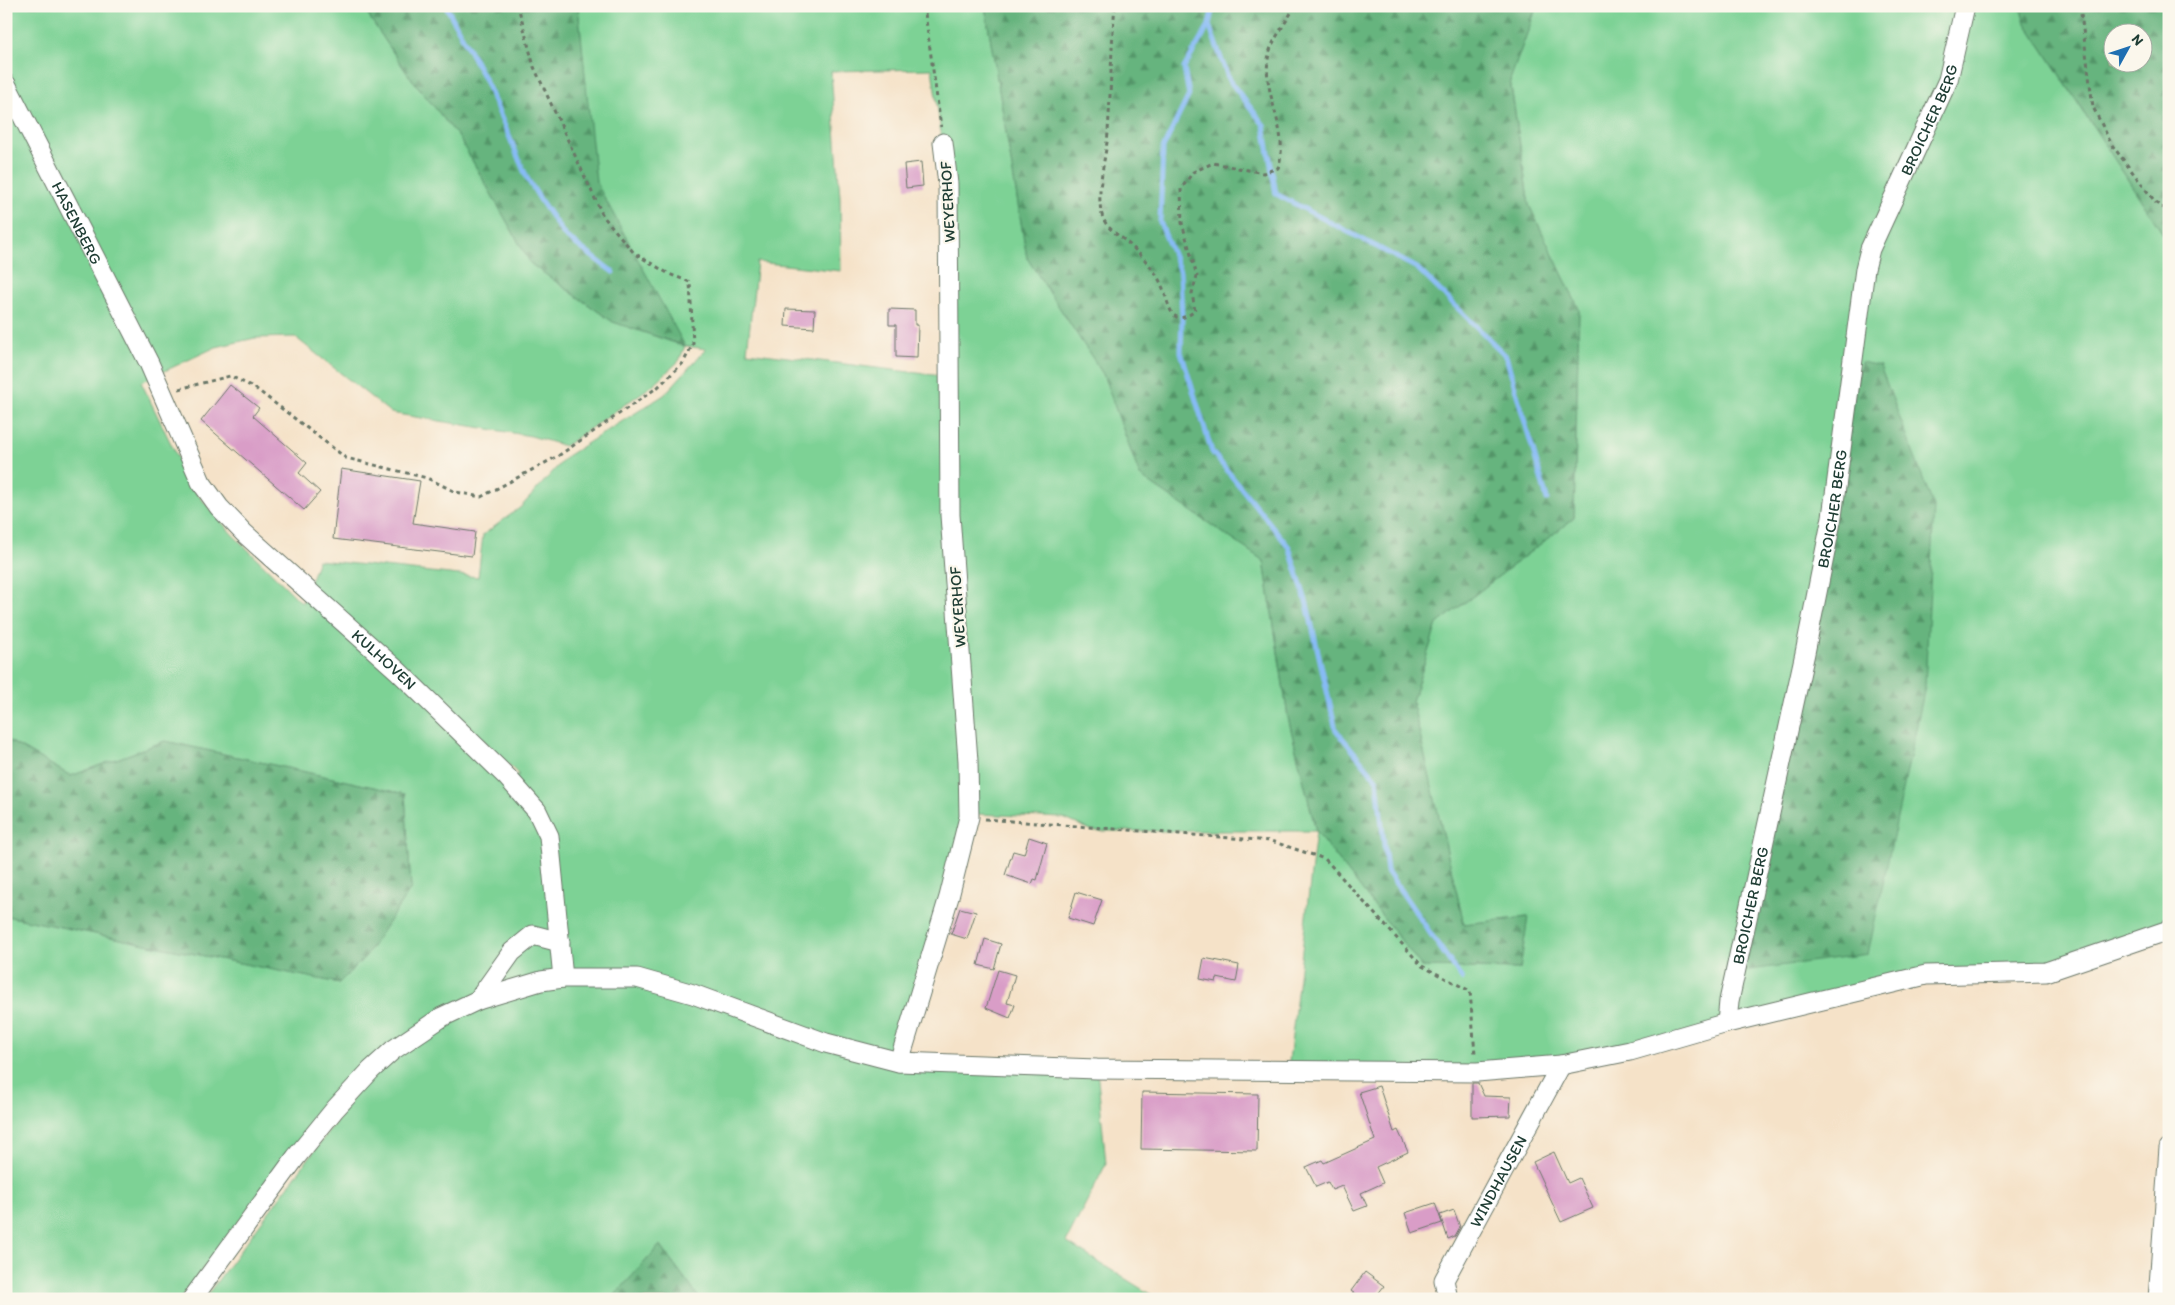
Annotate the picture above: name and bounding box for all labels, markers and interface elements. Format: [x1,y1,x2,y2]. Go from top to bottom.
north arrow [2102,22,2152,72]
text: N [2128,31,2147,49]
street label: BROICHER BERG [1896,62,1961,178]
street label: WEYERHOF [936,160,959,243]
street label: HASENBERG [48,179,106,268]
street label: BROICHER BERG [1813,448,1851,570]
street label: WEYERHOF [945,565,970,648]
street label: KULHOVEN [348,625,420,694]
street label: BROICHER BERG [1728,845,1772,966]
street label: WINDHAUSEN [1466,1132,1531,1231]

